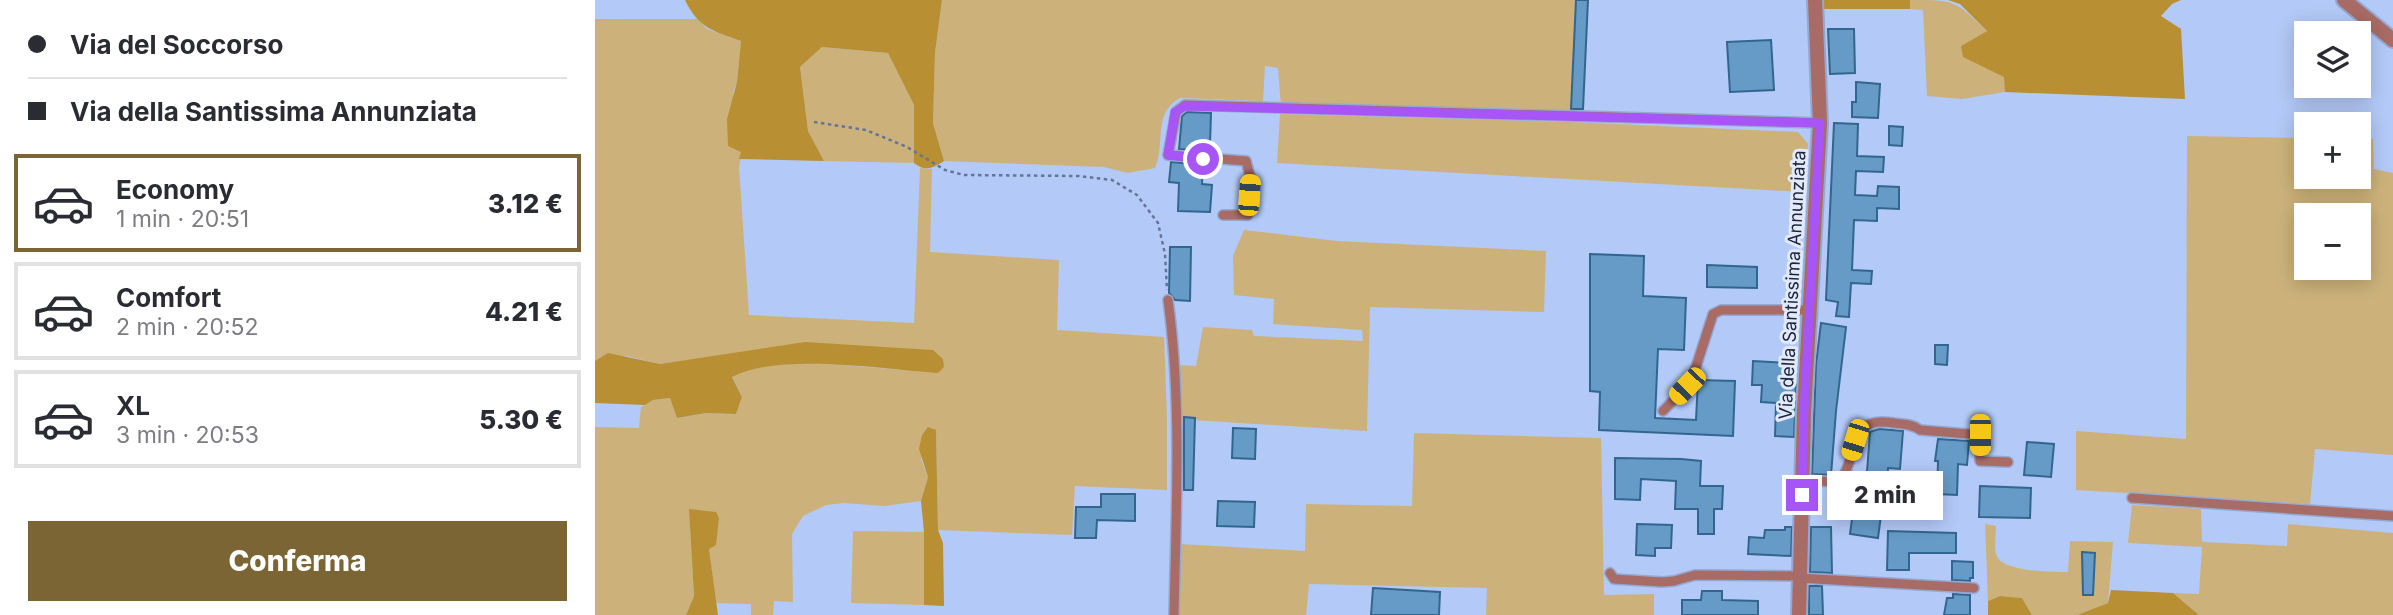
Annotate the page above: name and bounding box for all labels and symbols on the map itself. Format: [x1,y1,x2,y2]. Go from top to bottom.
route start [1187,143,1219,175]
street label: Via della Santissima Annunziata [1774,150,1810,420]
car [1238,173,1261,217]
car [1665,364,1710,408]
car [1970,414,1991,456]
car [1839,417,1872,463]
callout: 2 min [1827,470,1942,520]
route end [1786,479,1818,511]

